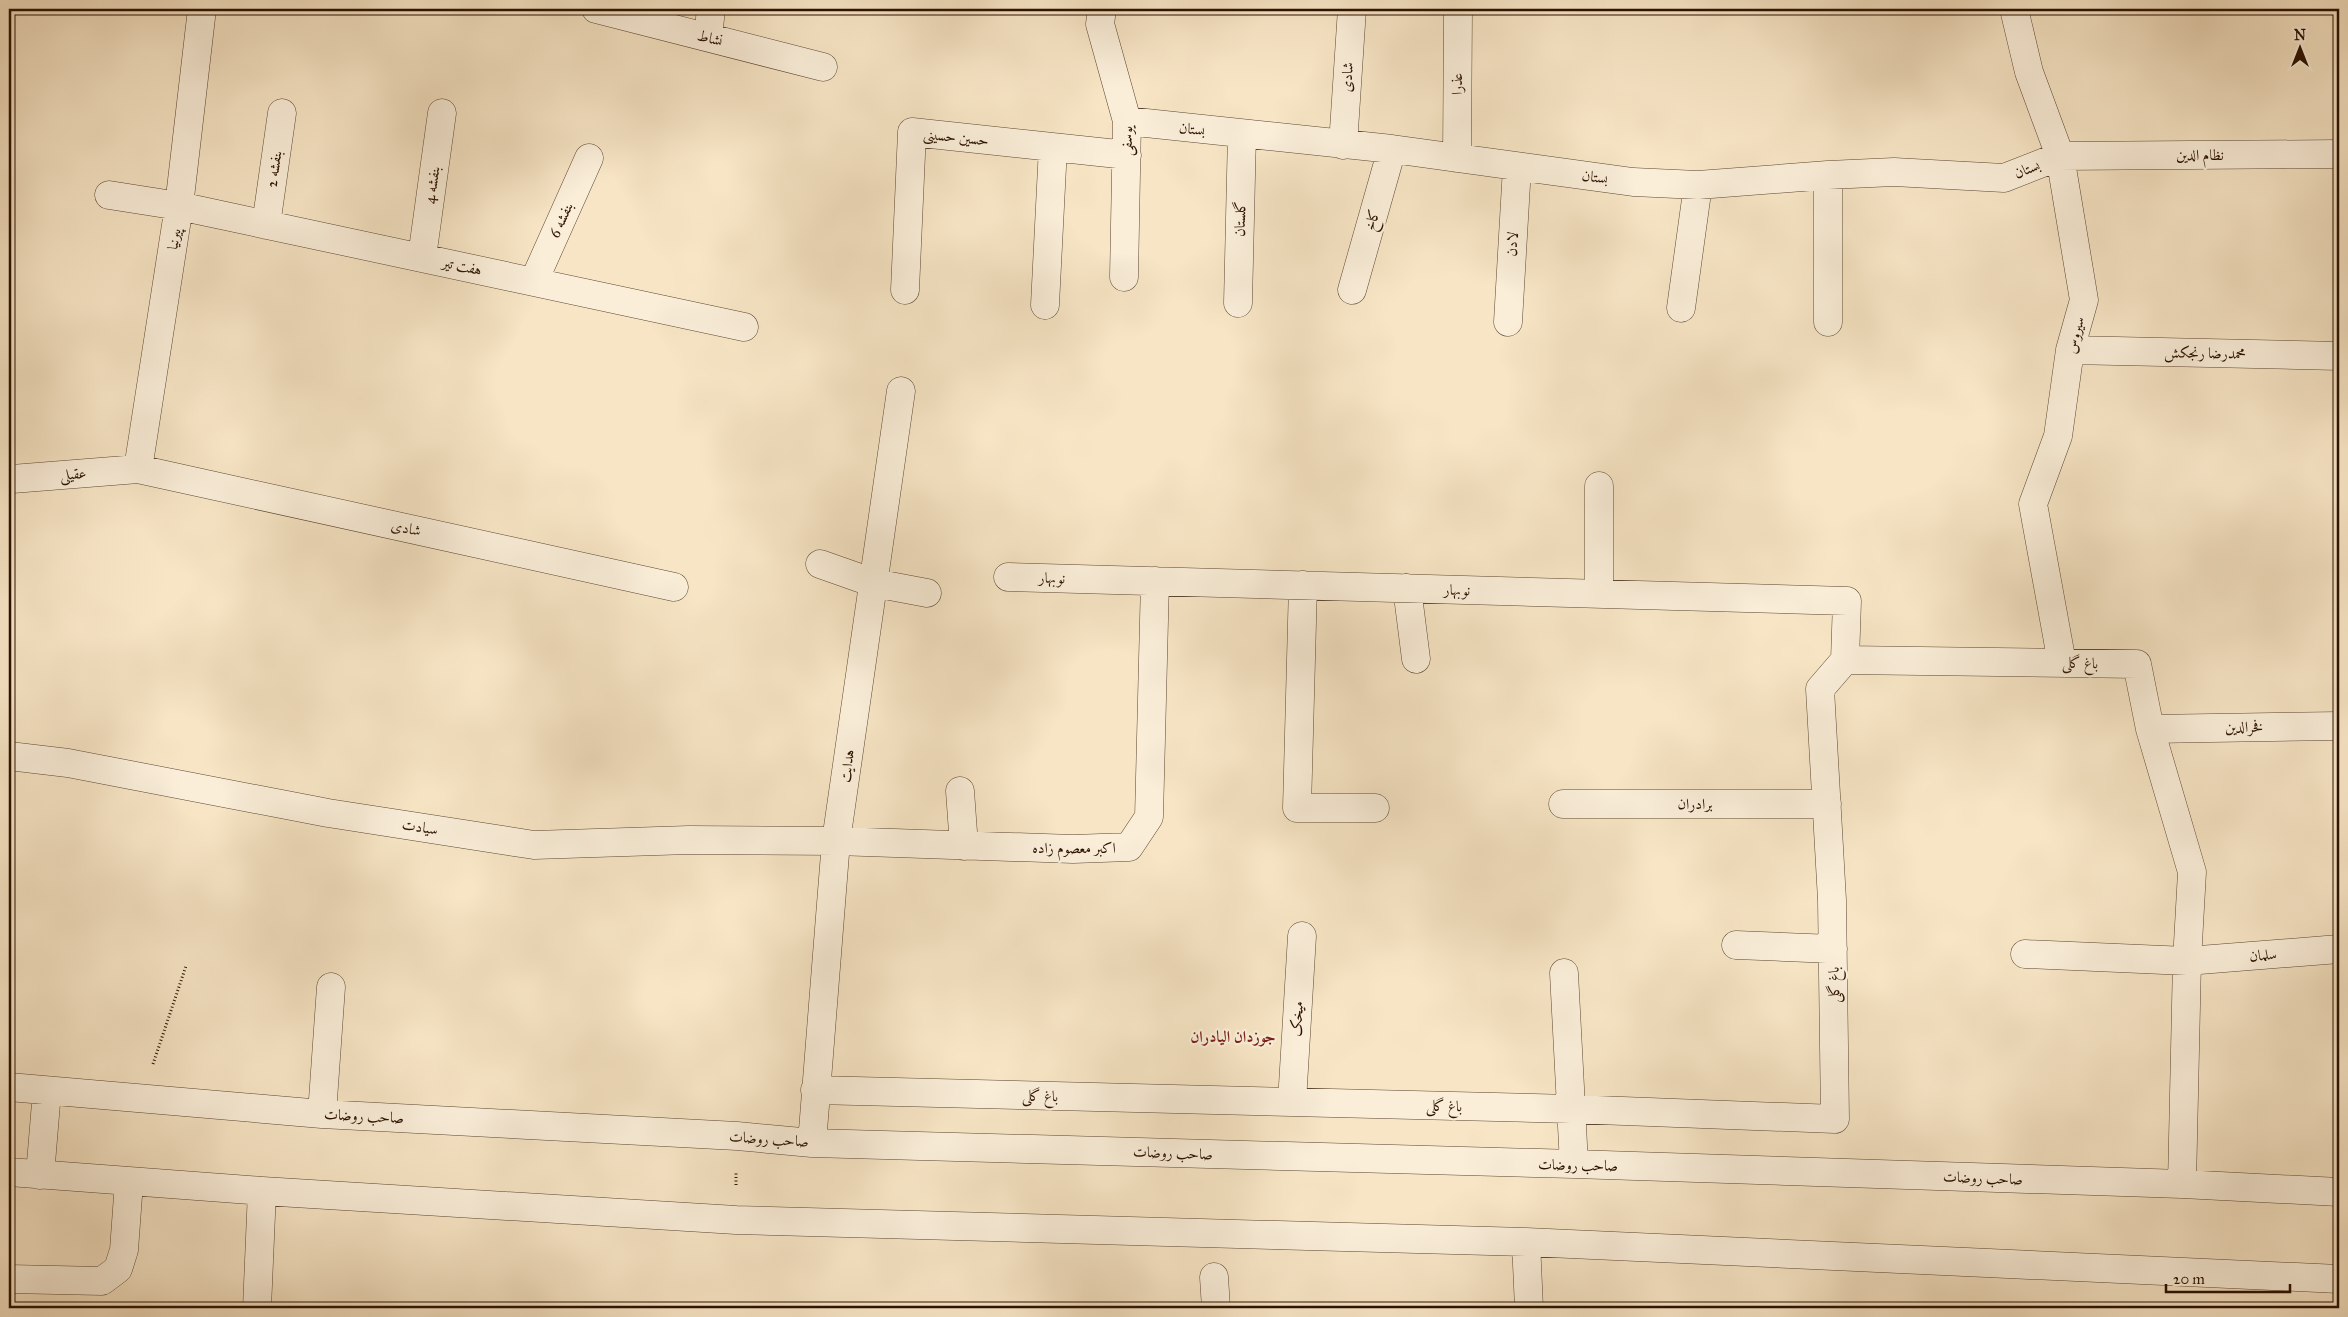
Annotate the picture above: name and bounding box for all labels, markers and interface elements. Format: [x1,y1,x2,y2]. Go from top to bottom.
north arrow [2276,22,2326,72]
street label: نشاط [695,26,725,50]
text: N [2294,27,2306,44]
street label: شادی [1337,61,1357,93]
street label: عذرا [1448,73,1466,95]
street label: بستان [1178,119,1207,139]
street label: حسین حسینی [922,125,990,151]
street label: یوسفی [1118,125,1138,156]
street label: نظام الدین [2176,146,2224,168]
street label: بنفشه 2 [263,150,285,188]
street label: بستان [2011,156,2043,182]
street label: بنفشه 4 [420,165,444,205]
street label: بستان [1581,166,1610,188]
street label: بنفشه 6 [545,199,577,241]
street label: گلستان [1230,201,1250,237]
street label: کاخ [1360,207,1387,234]
street label: پیرنیا [163,226,187,251]
street label: لادن [1502,231,1522,257]
street label: هفت تیر [439,253,483,279]
street label: سیروس [2062,315,2088,355]
street label: محمدرضا رنجکش [2164,343,2246,364]
street label: عقیلی [59,464,87,486]
street label: شادی [389,516,423,540]
street label: نوبهار [1036,568,1066,588]
street label: نوبهار [1441,580,1471,600]
street label: باغ گلی [2062,654,2098,676]
street label: فخرالدین [2225,718,2263,737]
street label: هدایت [836,748,859,784]
street label: برادران [1678,795,1713,813]
street label: سیادت [401,815,439,839]
street label: اکبر معصوم زاده [1032,839,1116,861]
street label: سلمان [2248,945,2278,965]
street label: باغ گلی [1825,966,1847,1003]
street label: میخک [1287,1001,1307,1037]
district label: جوزدان الیادران [1190,1027,1276,1047]
street label: باغ گلی [1022,1087,1058,1109]
street label: باغ گلی [1426,1097,1462,1119]
street label: صاحب روضات [324,1105,404,1128]
street label: صاحب روضات [728,1127,810,1152]
street label: صاحب روضات [1133,1143,1213,1164]
street label: صاحب روضات [1538,1155,1618,1176]
street label: صاحب روضات [1943,1168,2023,1189]
scale bar [2166,1262,2289,1294]
text: 20 m [2173,1270,2205,1288]

